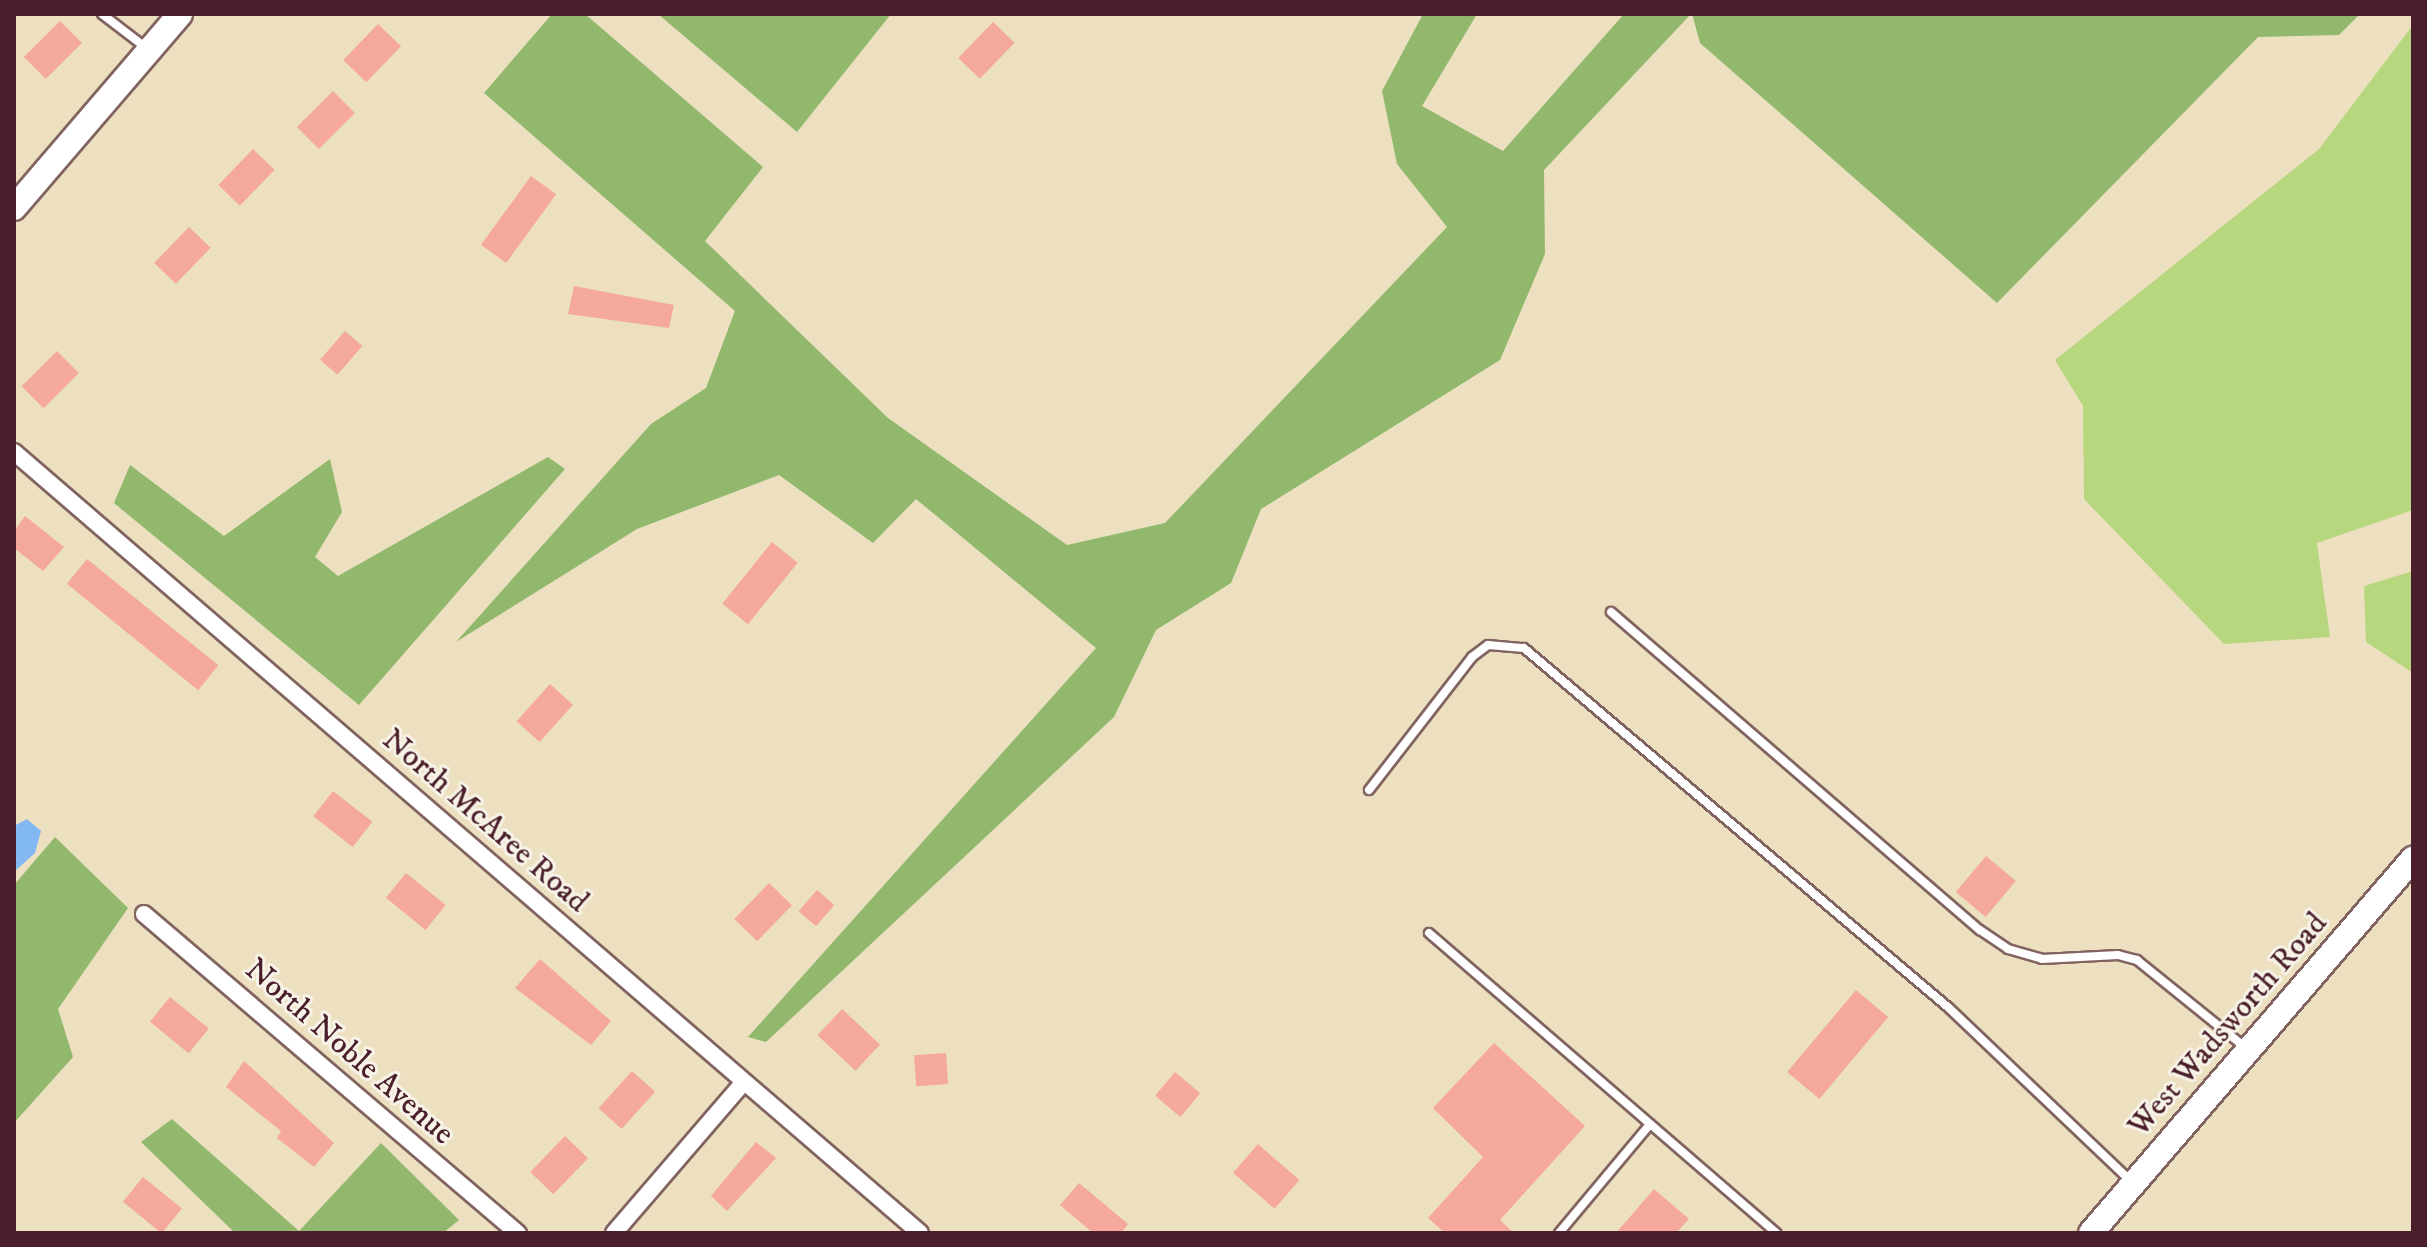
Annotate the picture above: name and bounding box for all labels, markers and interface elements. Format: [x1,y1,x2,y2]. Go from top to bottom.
street label: North McAree Road [374,721,596,921]
street label: West Wadsworth Road [2120,905,2336,1145]
street label: North Noble Avenue [236,951,462,1153]

